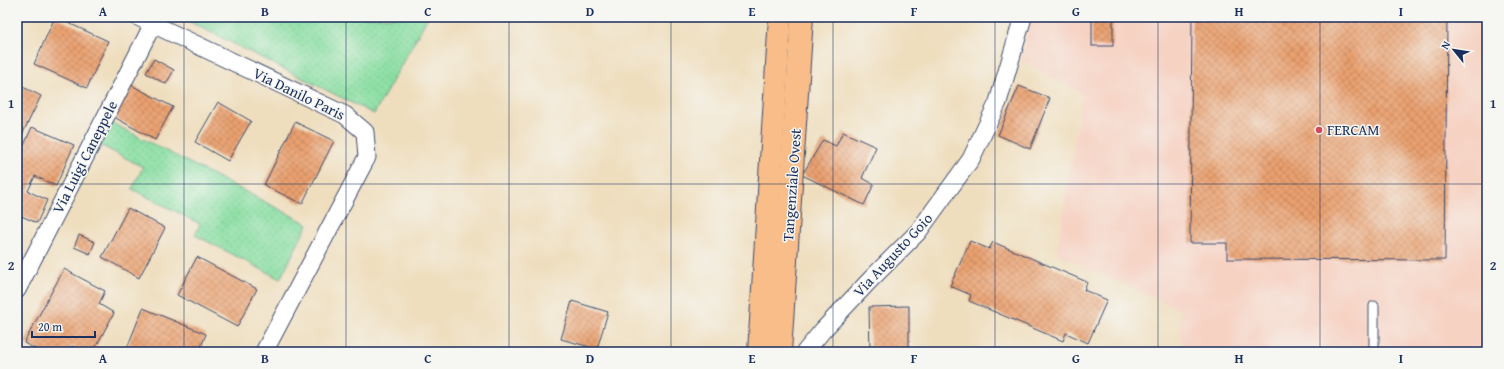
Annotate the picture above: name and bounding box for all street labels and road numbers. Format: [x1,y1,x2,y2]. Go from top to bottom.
street label: Via Danilo Paris [250,62,349,125]
street label: Via Luigi Caneppele [47,97,122,217]
street label: Tangenziale Ovest [777,127,806,242]
street label: Via Augusto Goio [848,208,937,301]

